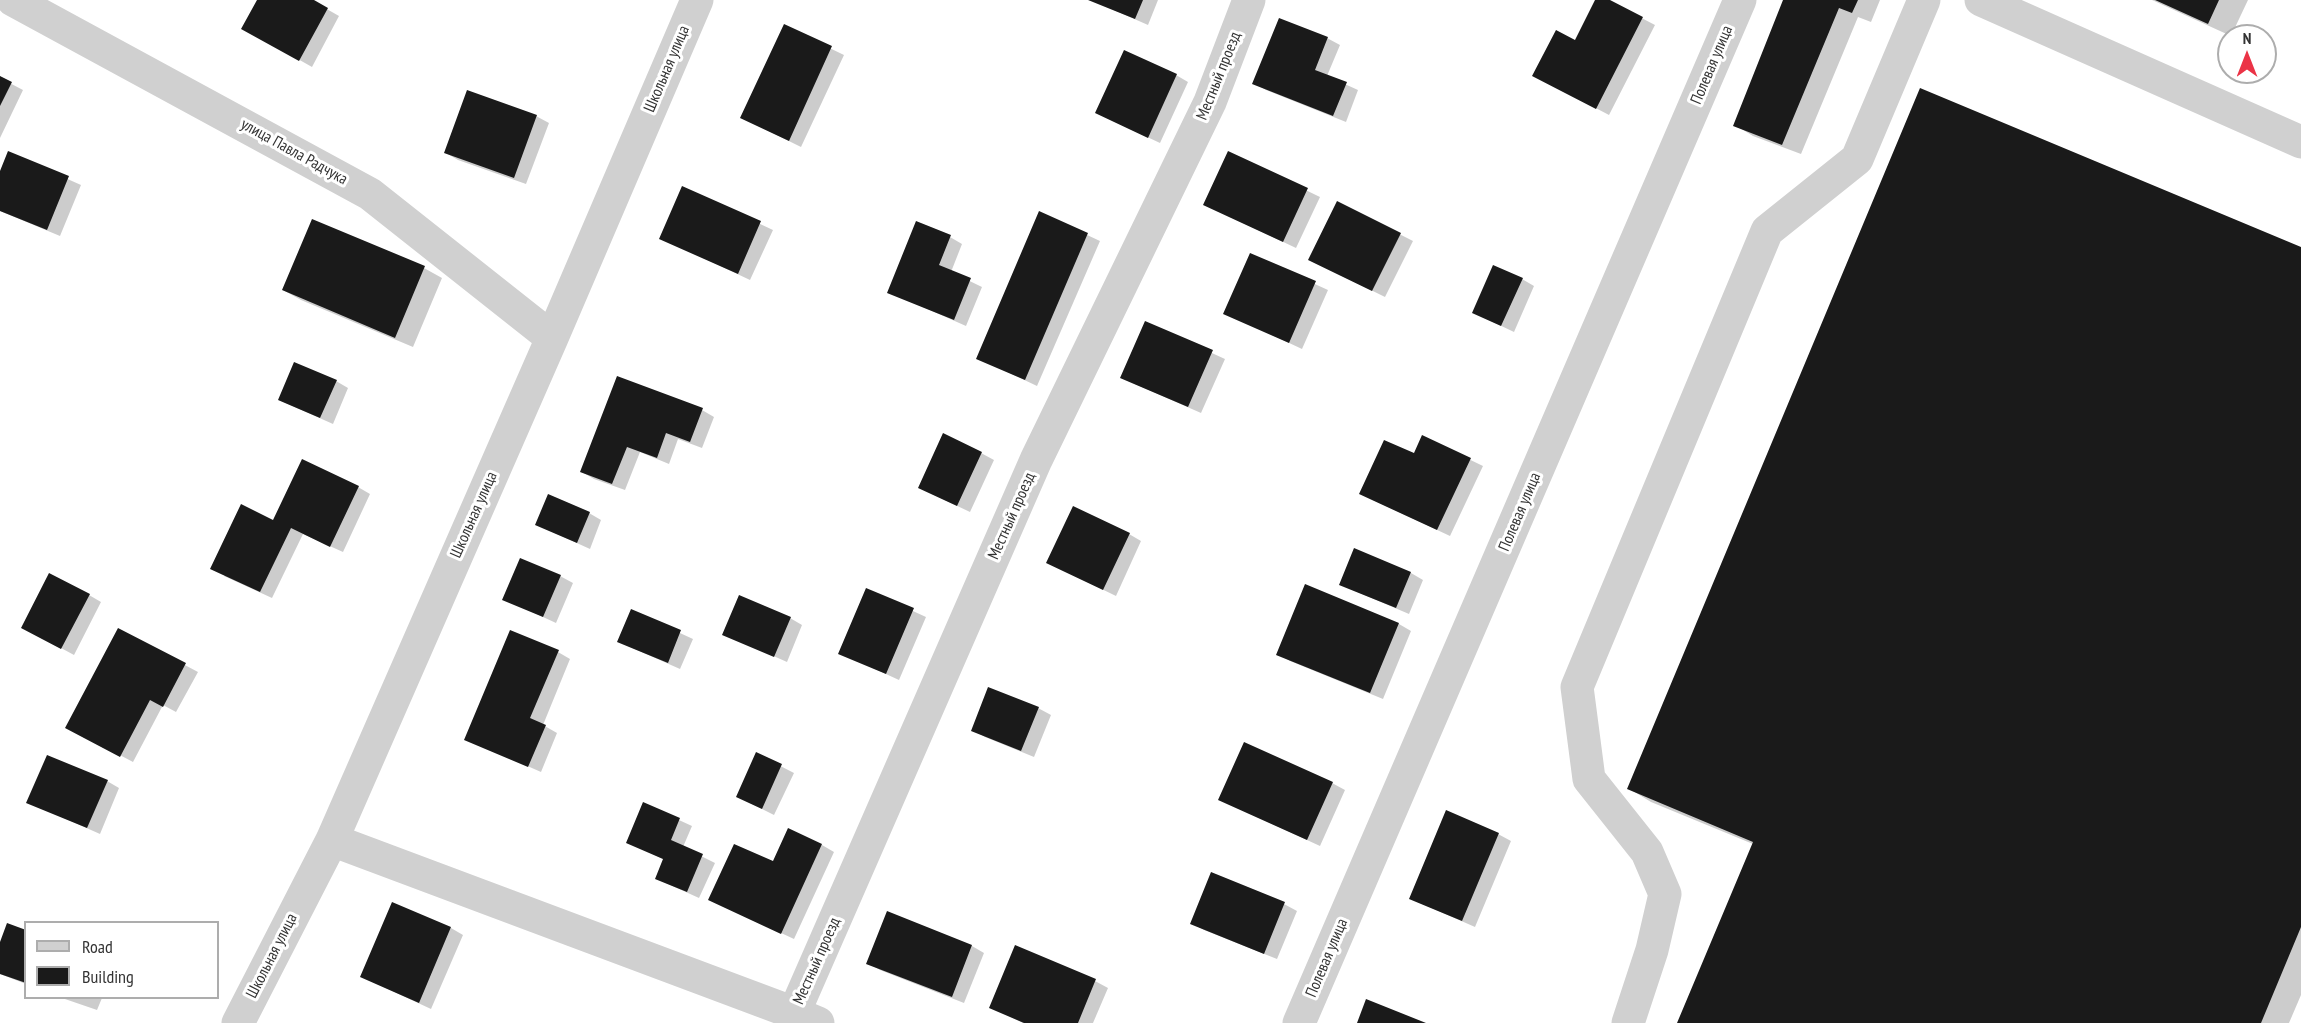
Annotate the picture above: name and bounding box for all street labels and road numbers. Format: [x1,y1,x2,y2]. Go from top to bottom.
street label: Школьная улица [640,23,694,115]
street label: Полевая улица [1687,23,1737,107]
street label: Местный проезд [1193,29,1245,123]
street label: улица Павла Радчука [237,115,351,189]
street label: Школьная улица [446,469,502,561]
street label: Местный проезд [984,469,1040,563]
street label: Полевая улица [1495,470,1545,554]
street label: Школьная улица [242,910,302,1002]
street label: Местный проезд [789,914,845,1008]
street label: Полевая улица [1302,916,1352,1000]

